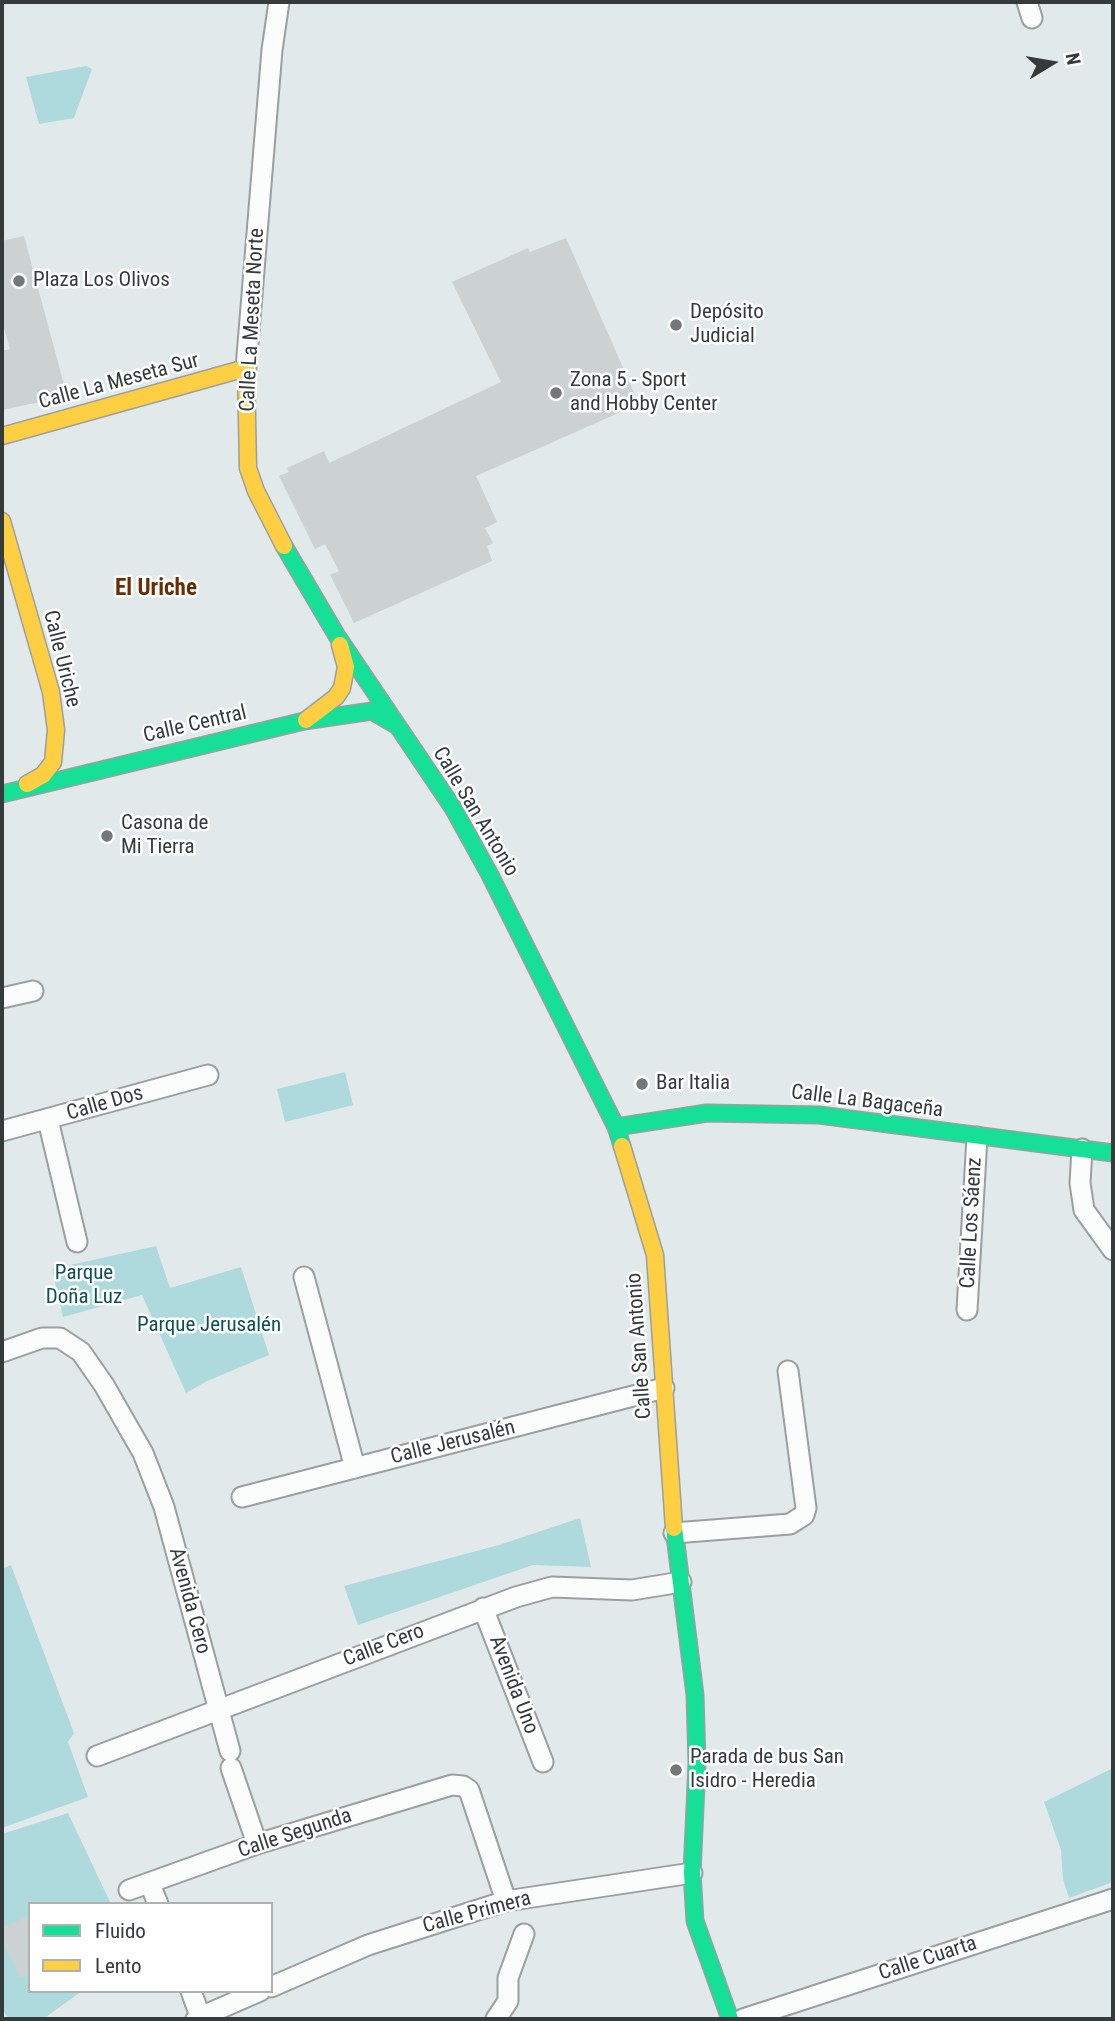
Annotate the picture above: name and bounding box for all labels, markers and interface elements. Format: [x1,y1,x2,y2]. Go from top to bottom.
north arrow [1017,28,1087,98]
text: N [1061,51,1086,67]
street label: Calle La Meseta Norte [236,228,270,412]
place label: Plaza Los Olivos [33,268,170,294]
marker: Plaza Los Olivos [11,273,27,289]
place label: Depósito Judicial [690,300,764,350]
marker: Depósito Judicial [668,317,684,333]
street label: Calle La Meseta Sur [36,349,202,415]
place label: Zona 5 - Sport and Hobby Center [570,368,718,418]
marker: Zona 5 - Sport and Hobby Center [548,385,564,401]
district label: El Uriche [115,575,197,603]
street label: Calle Uriche [37,608,85,710]
street label: Calle Central [141,701,249,749]
street label: Calle San Antonio [426,743,524,881]
place label: Casona de Mi Tierra [121,811,208,861]
marker: Casona de Mi Tierra [99,828,115,844]
place label: Bar Italia [656,1071,730,1097]
marker: Bar Italia [634,1076,650,1092]
street label: Calle La Bagaceña [790,1080,944,1124]
street label: Calle Dos [64,1081,146,1127]
street label: Calle Los Sáenz [956,1157,988,1289]
park label: Parque Doña Luz [46,1261,122,1311]
street label: Calle San Antonio [622,1272,658,1420]
park label: Parque Jerusalén [137,1313,281,1339]
street label: Calle Jerusalén [388,1415,518,1471]
street label: Avenida Cero [163,1545,215,1657]
street label: Calle Cero [340,1619,428,1673]
street label: Avenida Uno [483,1632,543,1738]
place label: Parada de bus San Isidro - Heredia [690,1745,844,1795]
marker: Parada de bus San Isidro - Heredia [668,1762,684,1778]
street label: Calle Segunda [235,1804,355,1864]
street label: Calle Primera [420,1886,534,1940]
legend [28,1902,273,1993]
text: Fluido [95,1919,146,1943]
street label: Calle Cuarta [876,1931,980,1987]
text: Lento [95,1954,142,1978]

